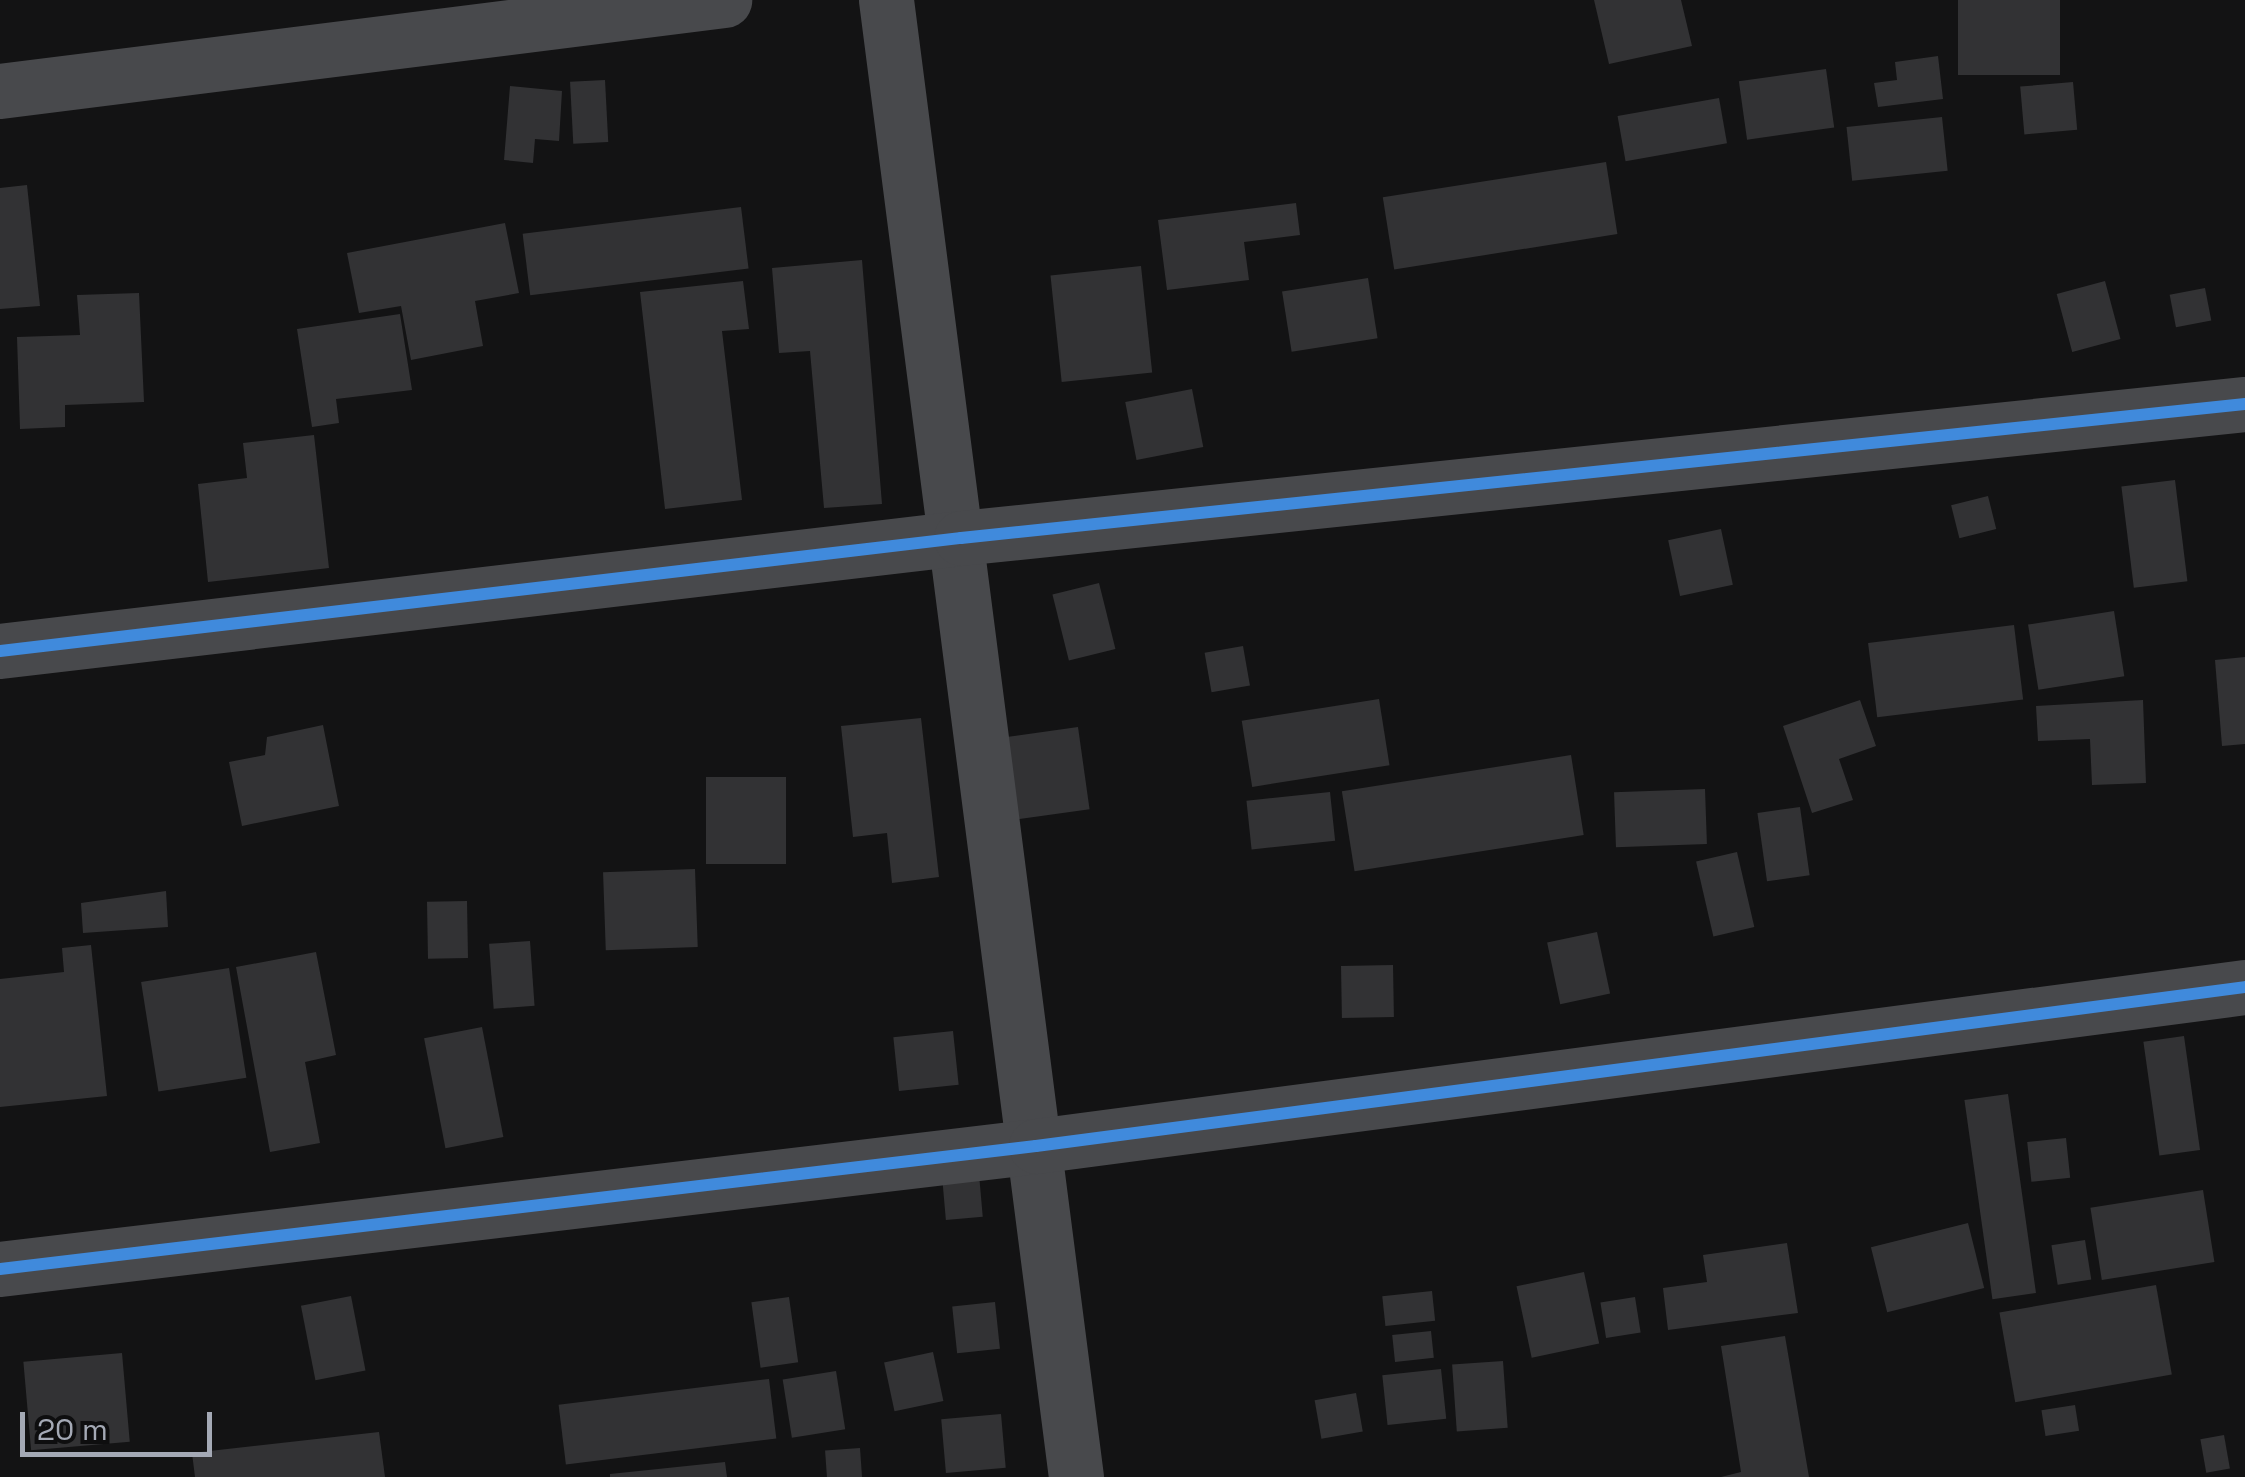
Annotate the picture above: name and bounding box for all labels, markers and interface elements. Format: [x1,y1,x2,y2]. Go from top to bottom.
scale bar [25,1392,218,1454]
text: 20 m [37,1410,108,1449]

